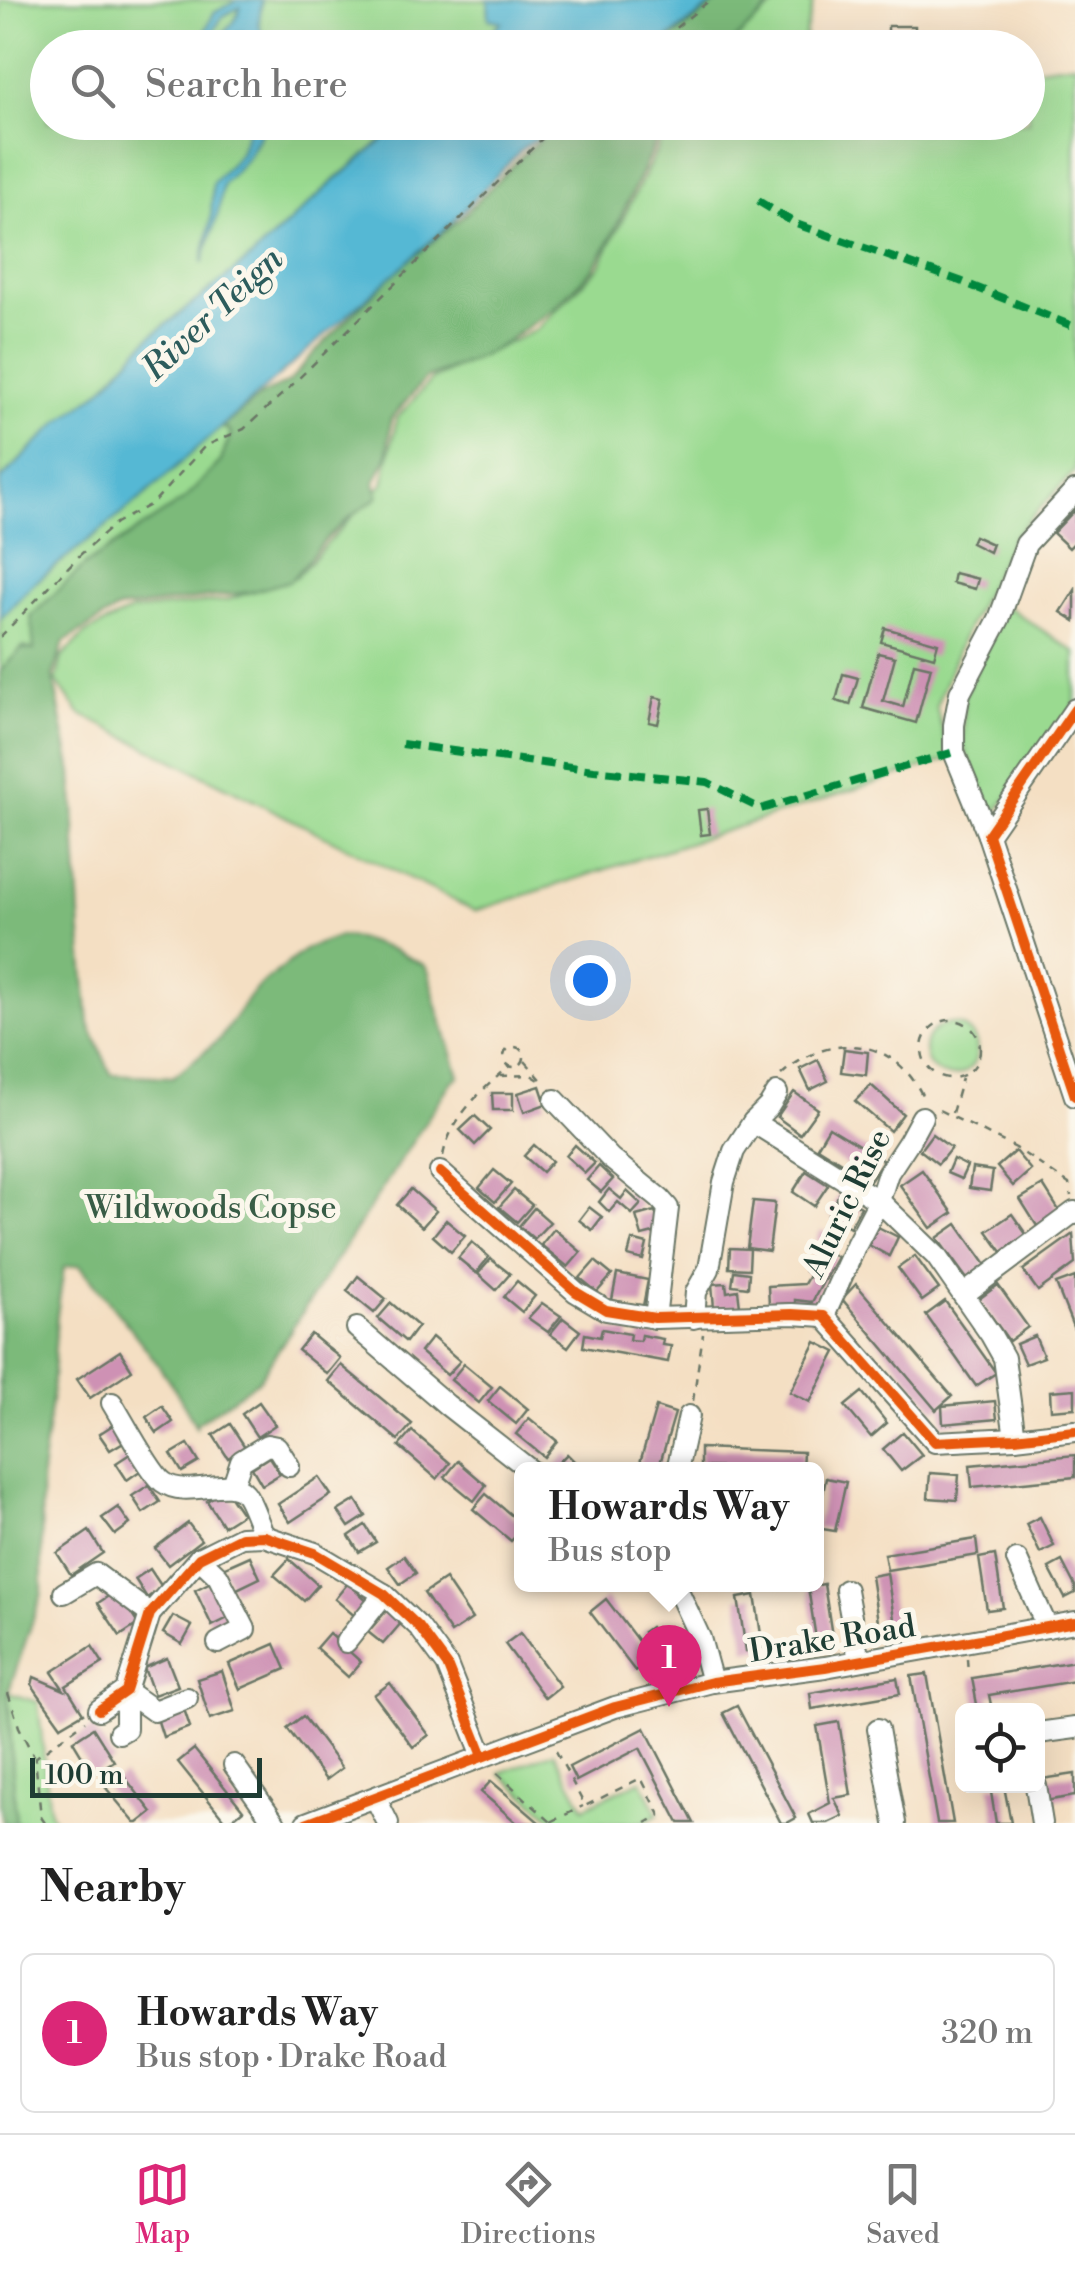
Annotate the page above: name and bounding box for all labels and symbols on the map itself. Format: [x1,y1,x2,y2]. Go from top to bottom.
water label: River Teign [133,238,293,391]
your location [565,955,616,1006]
street label: Aluric Rise [793,1123,900,1285]
park label: Wildwoods Copse [84,1188,337,1228]
street label: Drake Road [746,1606,918,1672]
pin: 1 [636,1624,702,1707]
scale bar [30,1753,262,1798]

